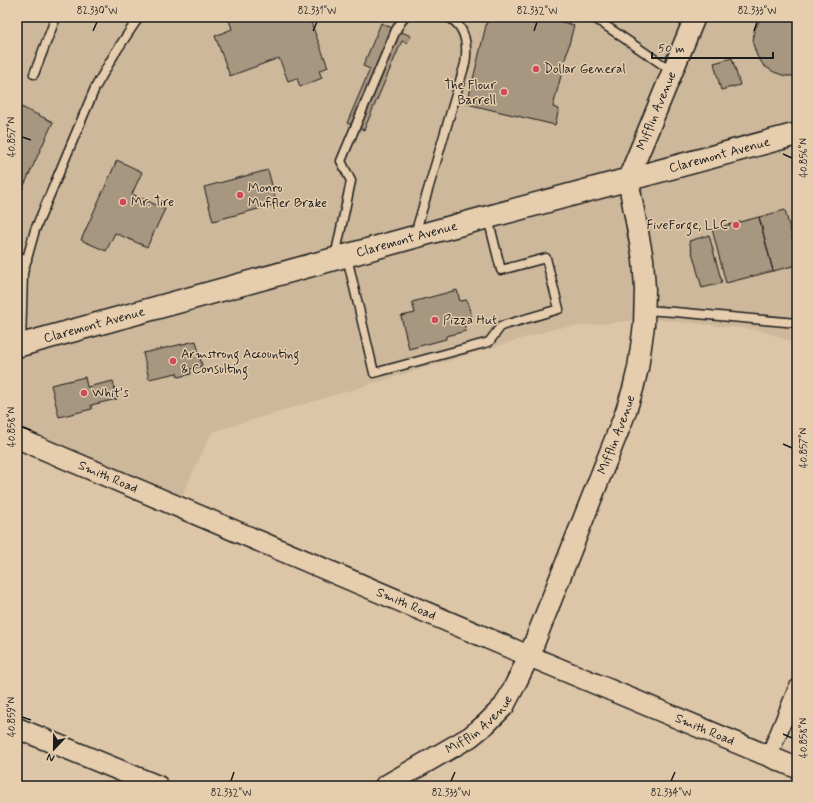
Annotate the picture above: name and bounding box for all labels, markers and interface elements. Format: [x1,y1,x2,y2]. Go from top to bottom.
text: 82.330°W [77,4,117,18]
text: 82.331°W [298,4,336,18]
text: 82.332°W [517,4,557,18]
text: 82.333°W [738,4,776,18]
scale bar [652,34,773,60]
text: 50 m [658,41,685,57]
place label: Dollar General [544,61,626,78]
marker: Dollar General [531,64,541,74]
street label: Mifflin Avenue [632,69,680,153]
place label: The Flour Barrell [444,77,497,109]
marker: The Flour Barrell [499,87,509,97]
text: 40.857°N [5,116,19,157]
street label: Claremont Avenue [667,133,772,177]
text: 40.856°N [797,138,811,178]
place label: Monro Muffler Brake [248,180,327,212]
marker: Monro Muffler Brake [235,190,245,200]
place label: Mr. Tire [131,194,174,211]
marker: Mr. Tire [118,197,128,207]
street label: Claremont Avenue [354,217,459,261]
place label: FiveForge, LLC [646,217,729,236]
marker: FiveForge, LLC [731,220,741,230]
street label: Claremont Avenue [42,303,147,347]
place label: Pizza Hut [443,312,497,329]
marker: Pizza Hut [430,315,440,325]
place label: Armstrong Accounting & Consulting [181,346,299,380]
marker: Armstrong Accounting & Consulting [168,356,178,366]
place label: Whit's [92,385,129,402]
marker: Whit's [79,388,89,398]
street label: Mifflin Avenue [593,393,639,477]
text: 40.858°N [5,407,19,447]
text: 40.857°N [797,427,811,468]
street label: Smith Road [76,457,140,497]
street label: Smith Road [374,584,439,624]
street label: Mifflin Avenue [442,692,517,758]
text: 40.859°N [5,697,19,737]
street label: Smith Road [672,709,737,749]
text: 40.858°N [797,718,811,758]
north arrow [34,729,74,769]
text: N [45,749,57,765]
text: 82.332°W [211,786,251,800]
text: 82.333°W [432,786,470,800]
text: 82.334°W [651,786,691,800]

